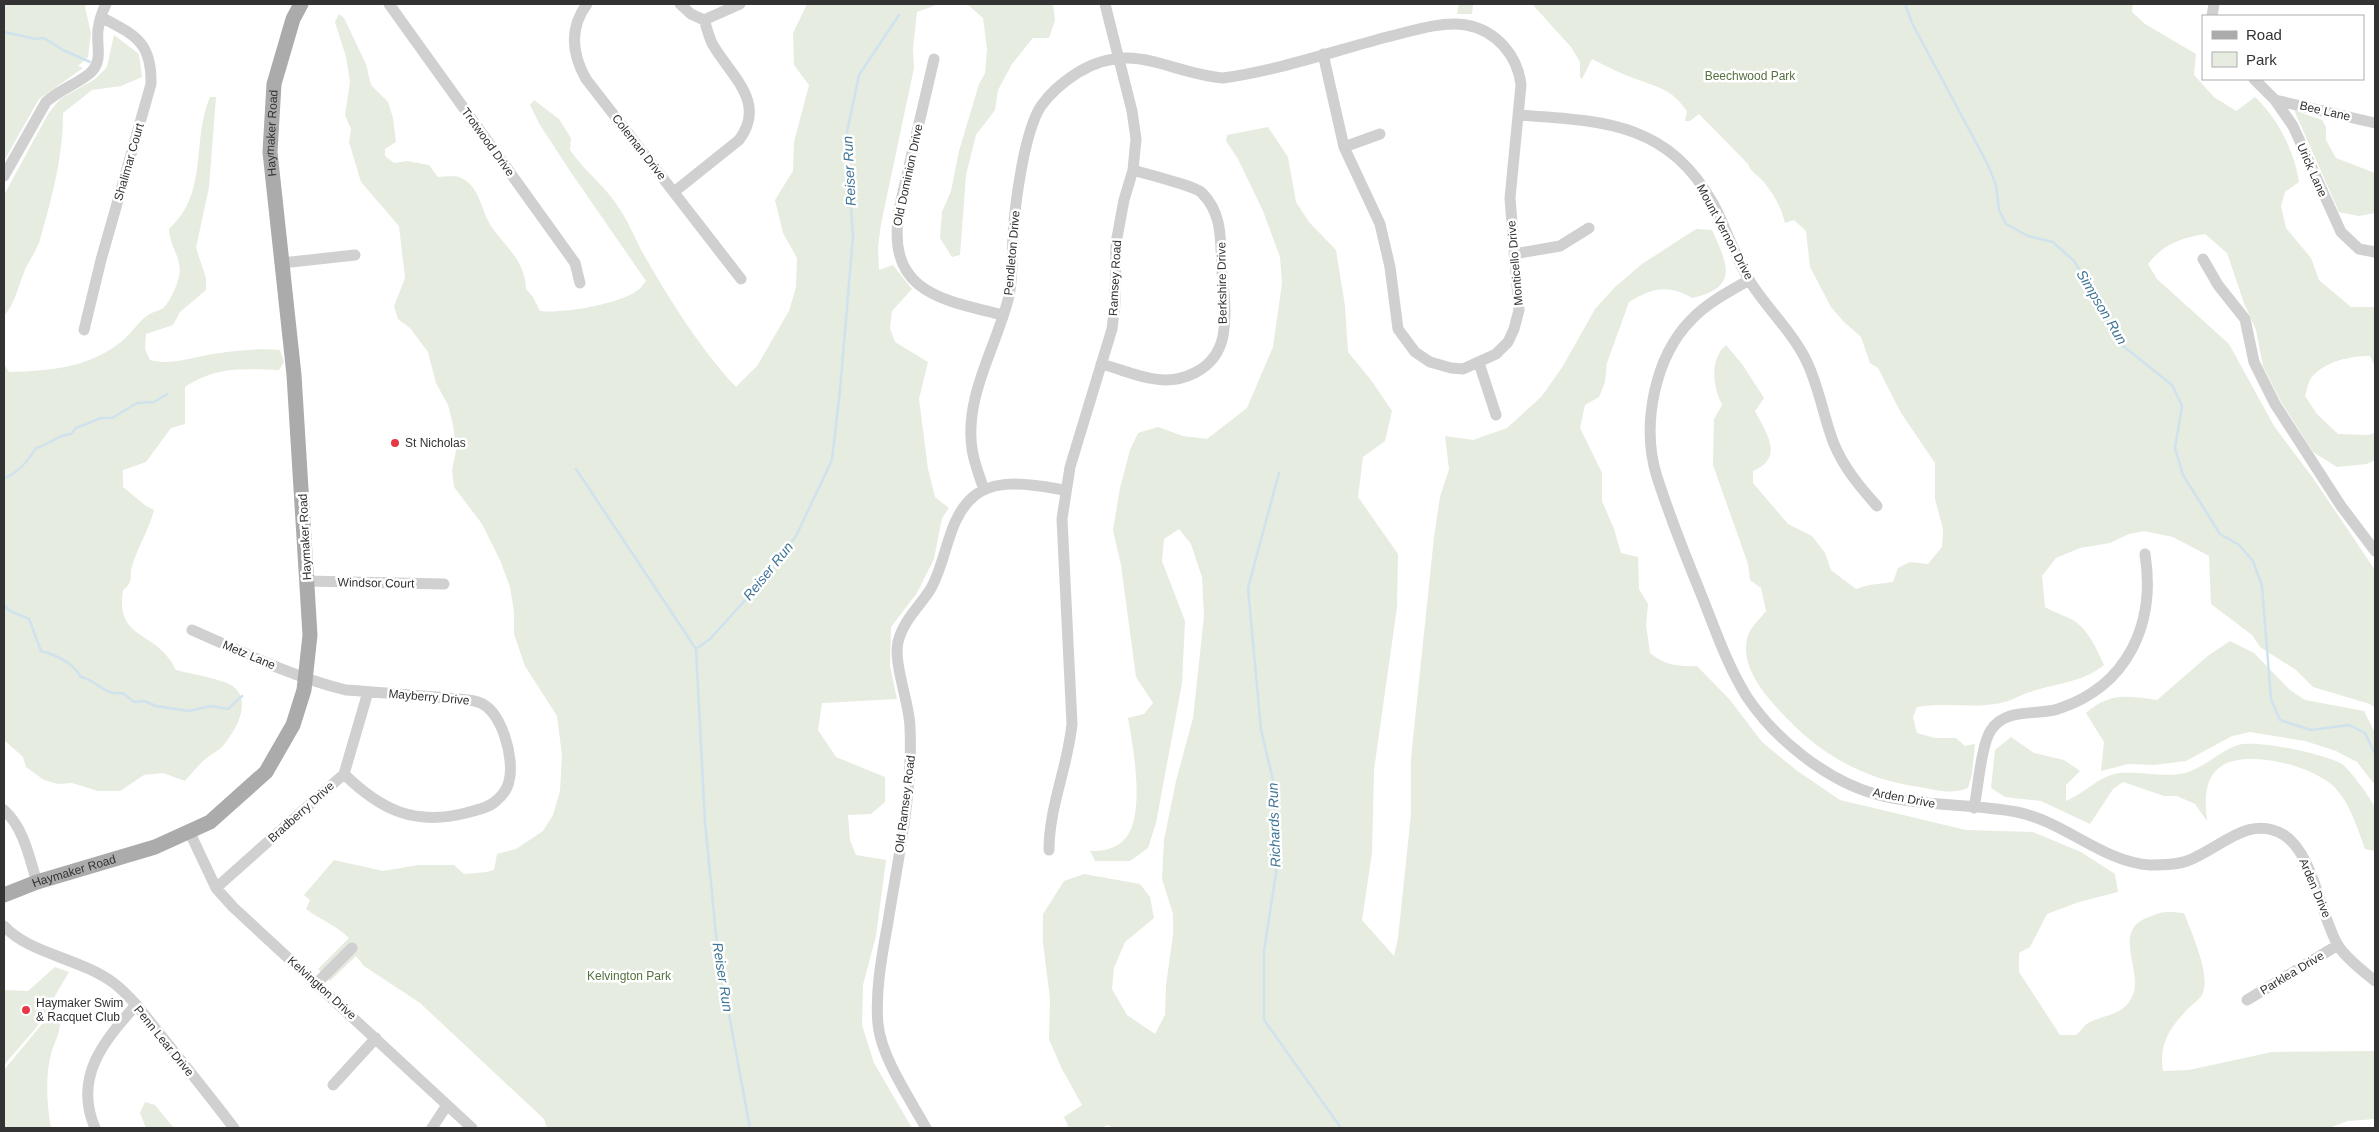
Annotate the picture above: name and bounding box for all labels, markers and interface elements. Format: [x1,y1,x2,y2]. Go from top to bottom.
legend [2202,15,2364,80]
text: Road [2246,26,2282,43]
text: Park [2246,51,2277,68]
park label: Beechwood Park [1705,69,1796,83]
street label: Haymaker Road [263,89,281,177]
street label: Bee Lane [2298,98,2352,124]
street label: Trotwood Drive [459,105,518,179]
street label: Coleman Drive [609,111,669,183]
street label: Shalimar Court [111,121,147,202]
street label: Old Dominion Drive [890,122,926,227]
water label: Reiser Run [839,135,859,206]
street label: Urick Lane [2294,141,2330,199]
street label: Mount Vernon Drive [1694,182,1756,282]
street label: Pendleton Drive [1001,210,1023,296]
street label: Monticello Drive [1504,220,1526,306]
street label: Ramsey Road [1106,240,1124,316]
street label: Berkshire Drive [1214,242,1230,324]
water label: Simpson Run [2073,267,2131,347]
place label: St Nicholas [405,436,466,450]
marker: St Nicholas [389,437,401,449]
street label: Haymaker Road [296,493,314,581]
water label: Reiser Run [740,539,796,603]
street label: Windsor Court [338,575,415,591]
street label: Metz Lane [220,638,278,673]
street label: Mayberry Drive [388,686,470,708]
street label: Old Ramsey Road [892,754,918,854]
street label: Bradberry Drive [265,778,337,845]
water label: Richards Run [1265,782,1283,868]
street label: Arden Drive [1872,785,1937,811]
street label: Haymaker Road [30,852,118,890]
street label: Arden Drive [2296,856,2334,920]
water label: Reiser Run [710,941,736,1013]
street label: Parklea Drive [2258,948,2327,998]
street label: Kelvington Drive [285,954,359,1023]
park label: Kelvington Park [587,969,672,983]
place label: Haymaker Swim & Racquet Club [36,996,123,1024]
street label: Penn Lear Drive [131,1003,197,1079]
marker: Haymaker Swim & Racquet Club [20,1004,32,1016]

